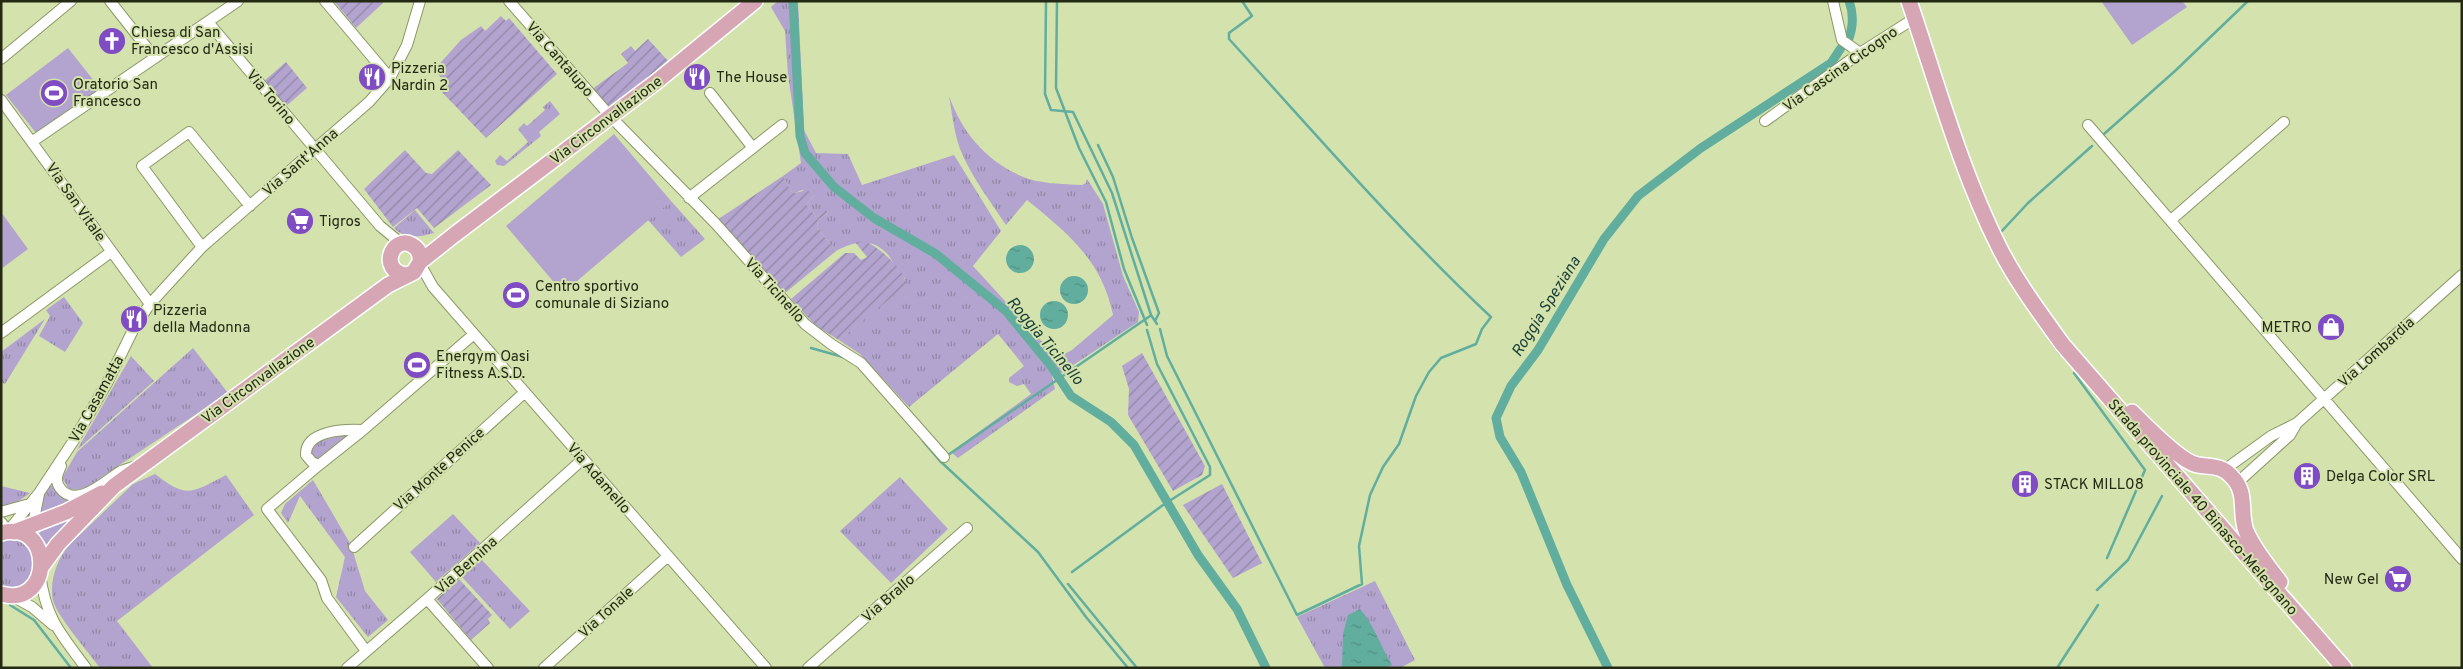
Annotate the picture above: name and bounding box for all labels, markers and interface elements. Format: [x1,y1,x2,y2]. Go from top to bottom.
street label: Via Cantalupo [521,18,597,102]
street label: Via Cascina Cicogno [1780,23,1902,117]
place label: Chiesa di San Francesco d'Assisi [131,24,253,60]
church icon: Chiesa di San Francesco d'Assisi [97,26,127,56]
place label: Pizzeria Nardin 2 [391,60,448,96]
restaurant icon: Pizzeria Nardin 2 [357,62,387,92]
restaurant icon: The House [682,62,712,92]
street label: Via Torino [241,66,299,130]
place label: The House [716,69,787,88]
street label: Via Circonvallazione [547,73,667,170]
place label: Oratorio San Francesco [73,76,158,112]
sports icon: Oratorio San Francesco [39,78,69,108]
street label: Via Sant'Anna [259,125,343,201]
street label: Via San Vitale [40,160,109,246]
supermarket icon: Tigros [285,206,315,236]
place label: Tigros [319,213,361,232]
water label: Roggia Speziana [1508,252,1586,361]
street label: Via Ticinello [740,254,808,328]
place label: Centro sportivo comunale di Siziano [535,278,669,314]
sports icon: Centro sportivo comunale di Siziano [501,280,531,310]
water label: Roggia Ticinello [1002,293,1088,390]
place label: Pizzeria della Madonna [153,302,250,338]
restaurant icon: Pizzeria della Madonna [119,304,149,334]
shop icon: METRO [2316,312,2346,342]
street label: Via Lombardia [2335,314,2419,393]
place label: METRO [2261,319,2312,338]
street label: Via Circonvallazione [198,334,319,429]
place label: Energym Oasi Fitness A.S.D. [436,348,530,384]
sports icon: Energym Oasi Fitness A.S.D. [402,350,432,380]
street label: Via Casamatta [66,353,129,447]
street label: Strada provinciale 40 Binasco-Melegnano [2103,396,2301,620]
street label: Via Monte Penice [390,424,490,516]
street label: Via Adamello [562,439,634,518]
building icon: Delga Color SRL [2292,461,2322,491]
place label: Delga Color SRL [2326,468,2435,487]
building icon: STACK MILL08 [2010,469,2040,499]
place label: STACK MILL08 [2044,476,2144,495]
street label: Via Bernina [432,533,502,599]
supermarket icon: New Gel [2383,564,2413,594]
street label: Via Brallo [858,571,920,627]
place label: New Gel [2324,571,2379,590]
street label: Via Tonale [575,583,639,643]

